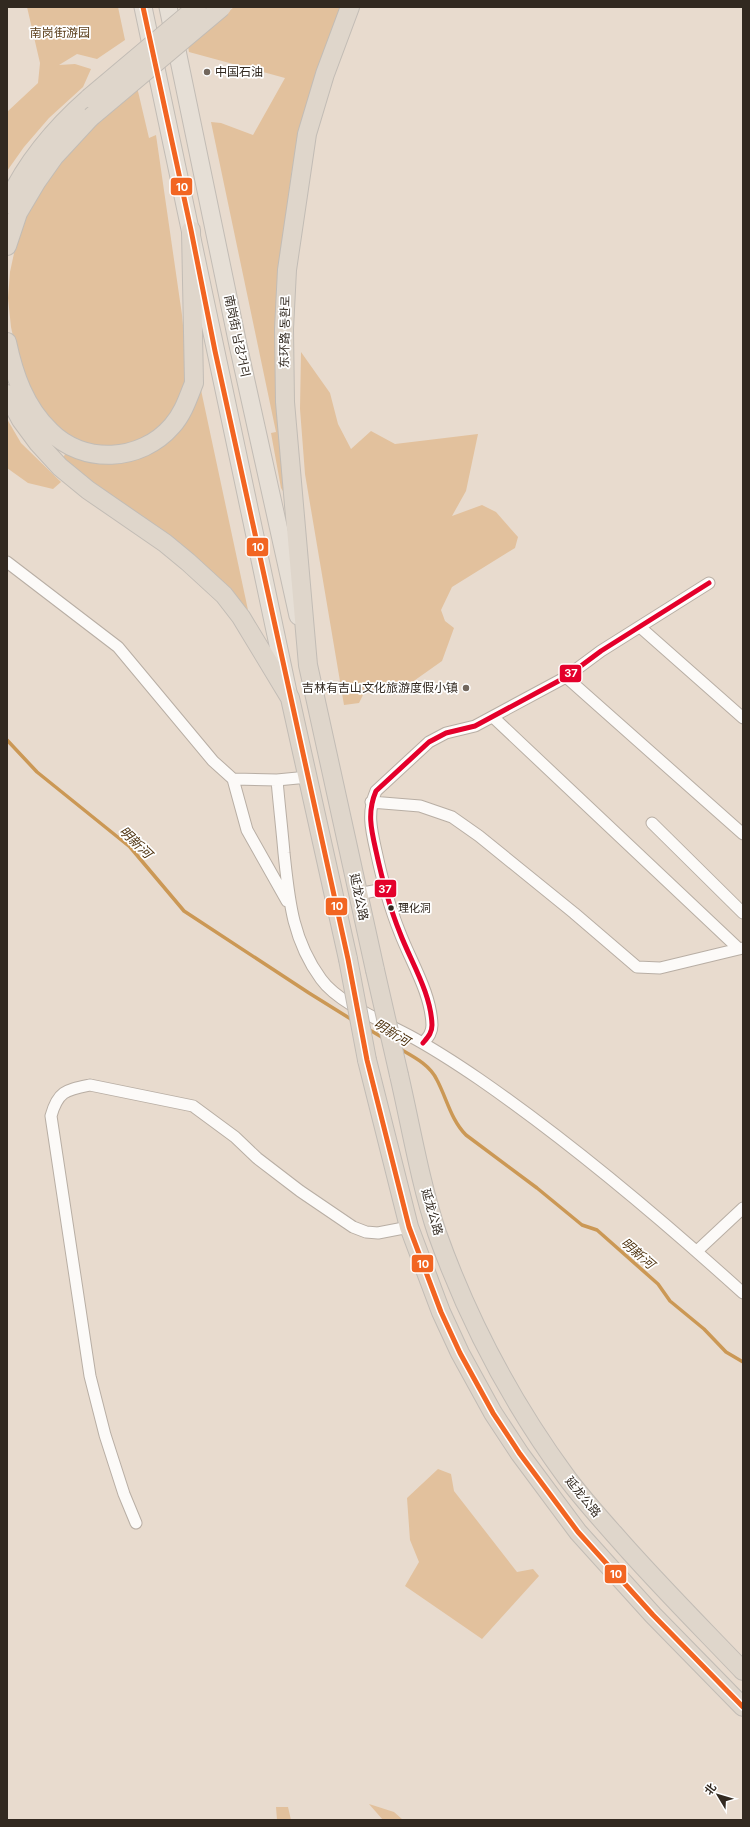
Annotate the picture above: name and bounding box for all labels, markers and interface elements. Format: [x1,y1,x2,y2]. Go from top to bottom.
park label: 南岗街游园 [30,25,90,40]
place label: 中国石油 [215,64,263,79]
marker: 中国石油 [202,67,212,77]
line badge: 10 [170,177,193,196]
text: 10 [176,180,188,194]
street label: 南岗街 남강거리 [221,293,254,378]
street label: 东环路 동환로 [276,296,293,368]
line badge: 10 [246,537,269,557]
text: 10 [252,540,264,554]
line badge: 37 [559,664,582,683]
text: 37 [564,666,578,680]
place label: 吉林有吉山文化旅游度假小镇 [302,680,458,695]
marker: 吉林有吉山文化旅游度假小镇 [461,683,471,693]
water label: 明新河 [116,823,158,863]
street label: 延龙公路 [347,872,372,922]
line badge: 37 [374,879,397,898]
text: 37 [378,882,392,896]
line badge: 10 [325,897,348,916]
text: 10 [331,899,343,913]
place label: 理化洞 [398,901,431,915]
marker: 理化洞 [386,903,396,913]
water label: 明新河 [371,1015,415,1050]
street label: 延龙公路 [419,1187,446,1237]
water label: 明新河 [618,1234,660,1274]
line badge: 10 [411,1254,434,1273]
text: 10 [417,1257,429,1271]
street label: 延龙公路 [562,1473,604,1520]
line badge: 10 [604,1564,627,1584]
text: 10 [610,1567,622,1581]
north arrow [698,1775,738,1815]
text: 北 [701,1780,719,1797]

